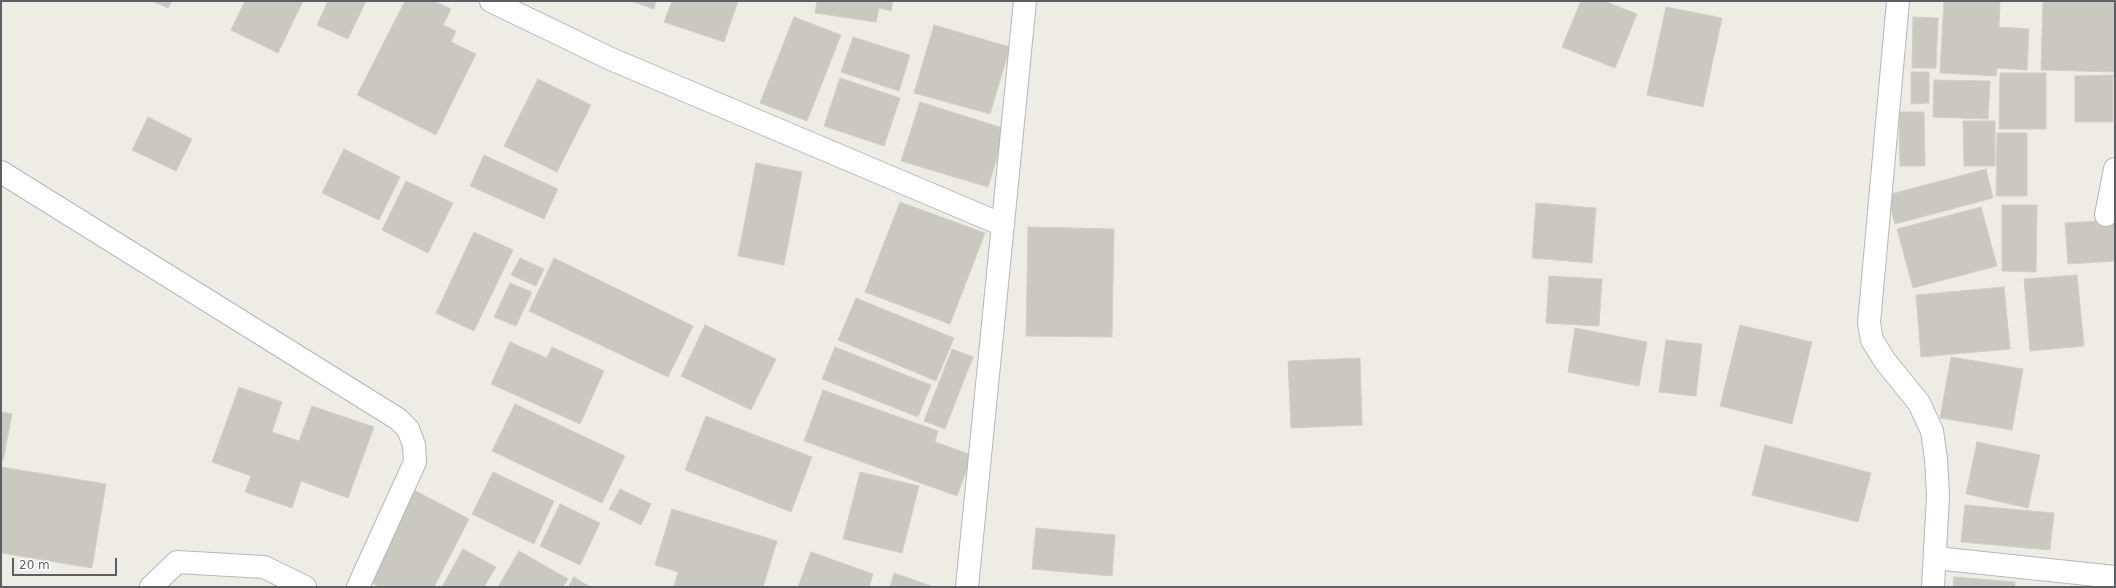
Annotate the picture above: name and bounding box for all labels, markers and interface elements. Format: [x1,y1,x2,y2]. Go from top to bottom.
scale bar [14,550,119,576]
text: 20 m [19,558,50,572]

